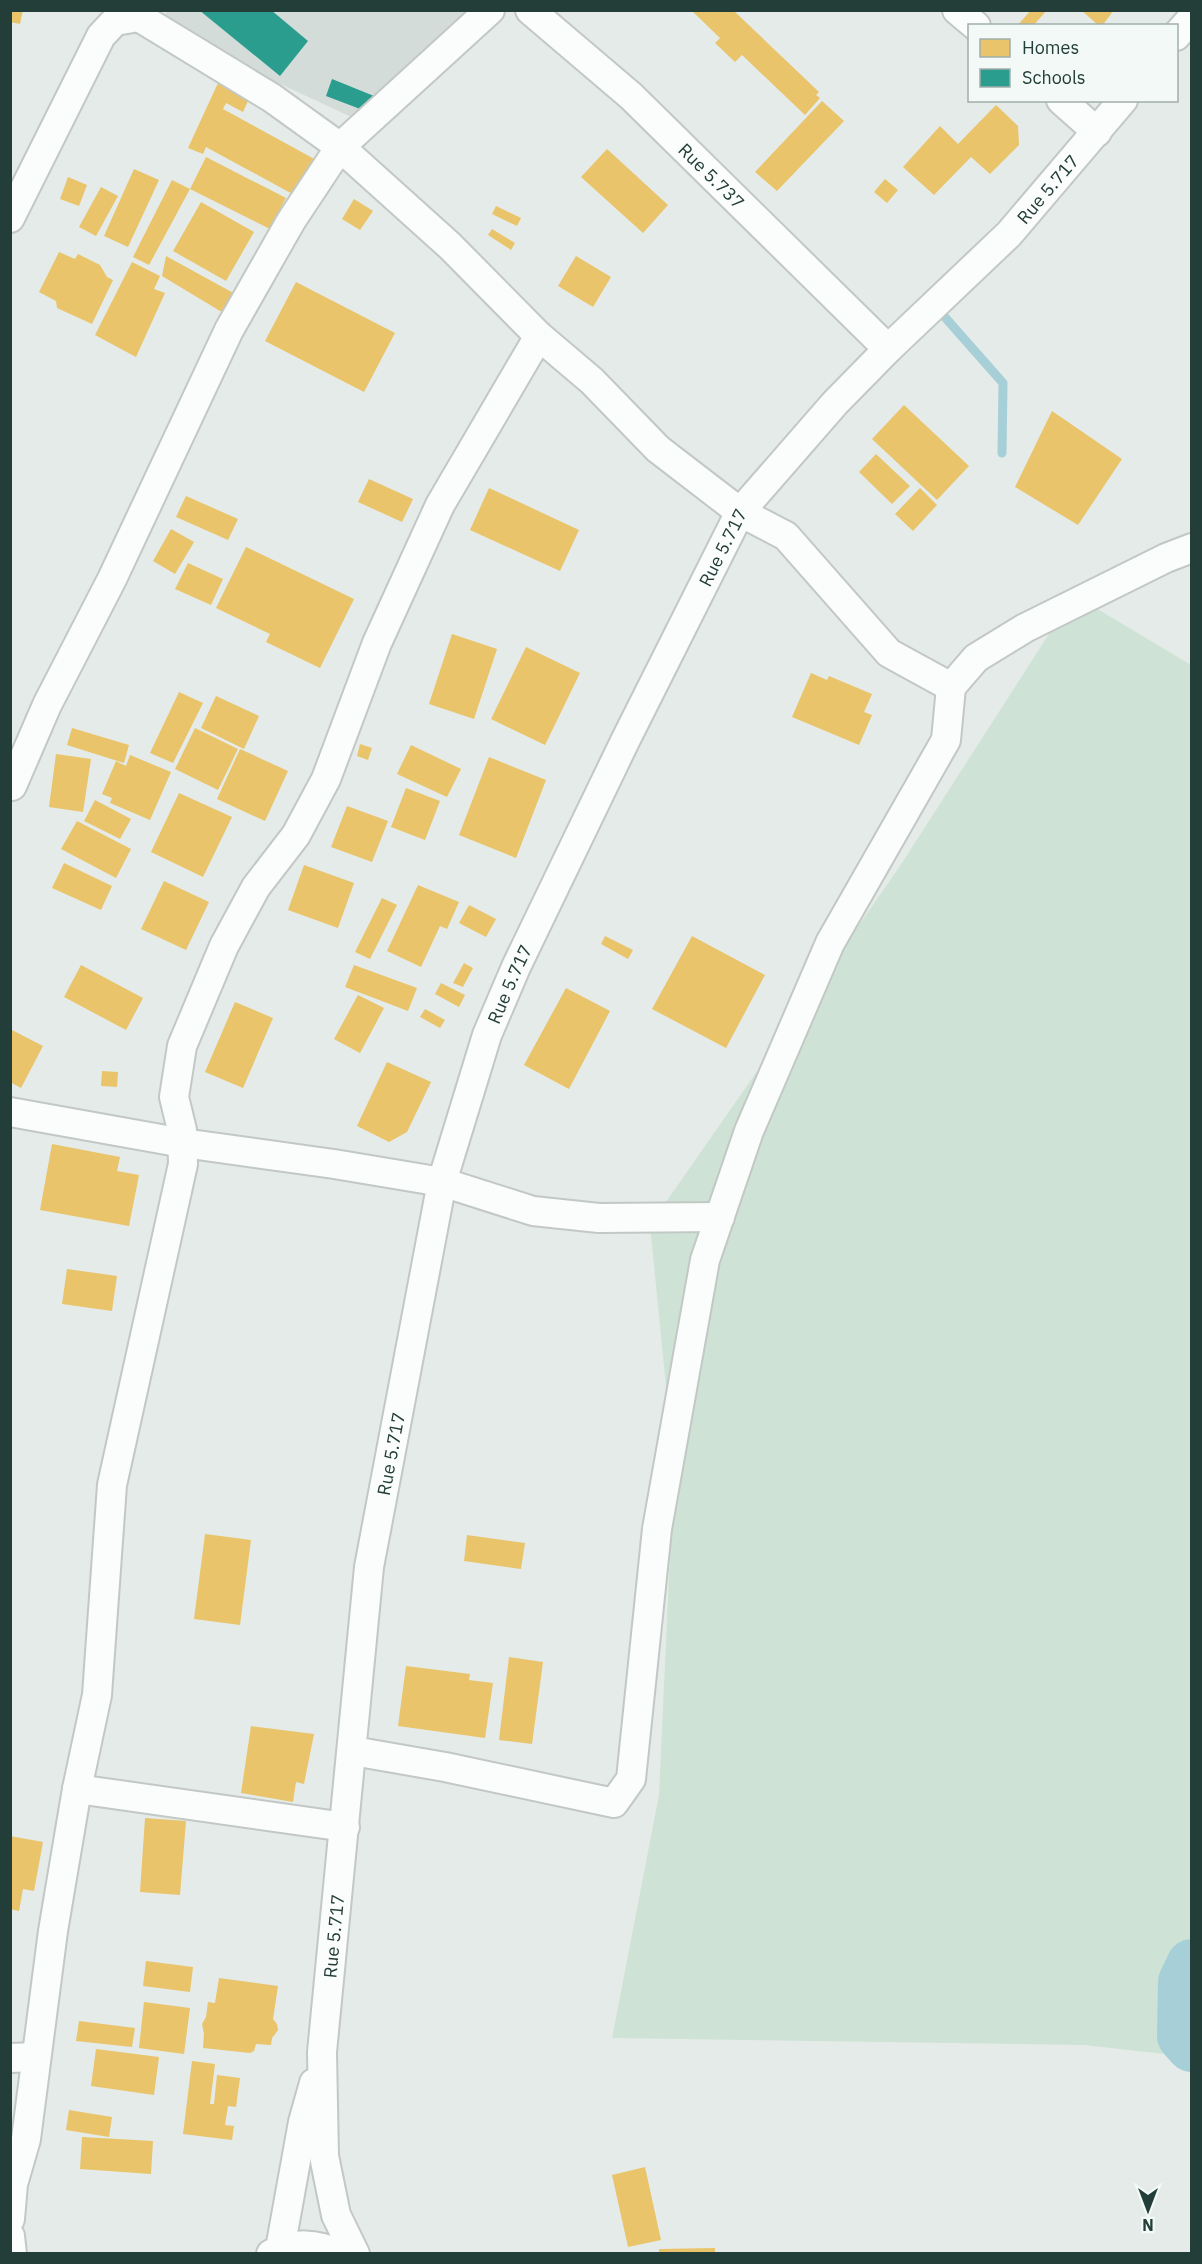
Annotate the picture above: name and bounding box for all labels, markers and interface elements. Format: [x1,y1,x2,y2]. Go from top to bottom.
legend [968,24,1178,102]
text: Homes [1022,36,1079,59]
text: Schools [1022,66,1086,89]
street label: Rue 5.737 [674,138,750,213]
street label: Rue 5.717 [1011,149,1083,228]
street label: Rue 5.717 [693,505,751,590]
street label: Rue 5.717 [482,941,537,1027]
street label: Rue 5.717 [371,1410,410,1497]
street label: Rue 5.717 [318,1893,349,1979]
north arrow [1118,2180,1178,2240]
text: N [1142,2215,1154,2235]

